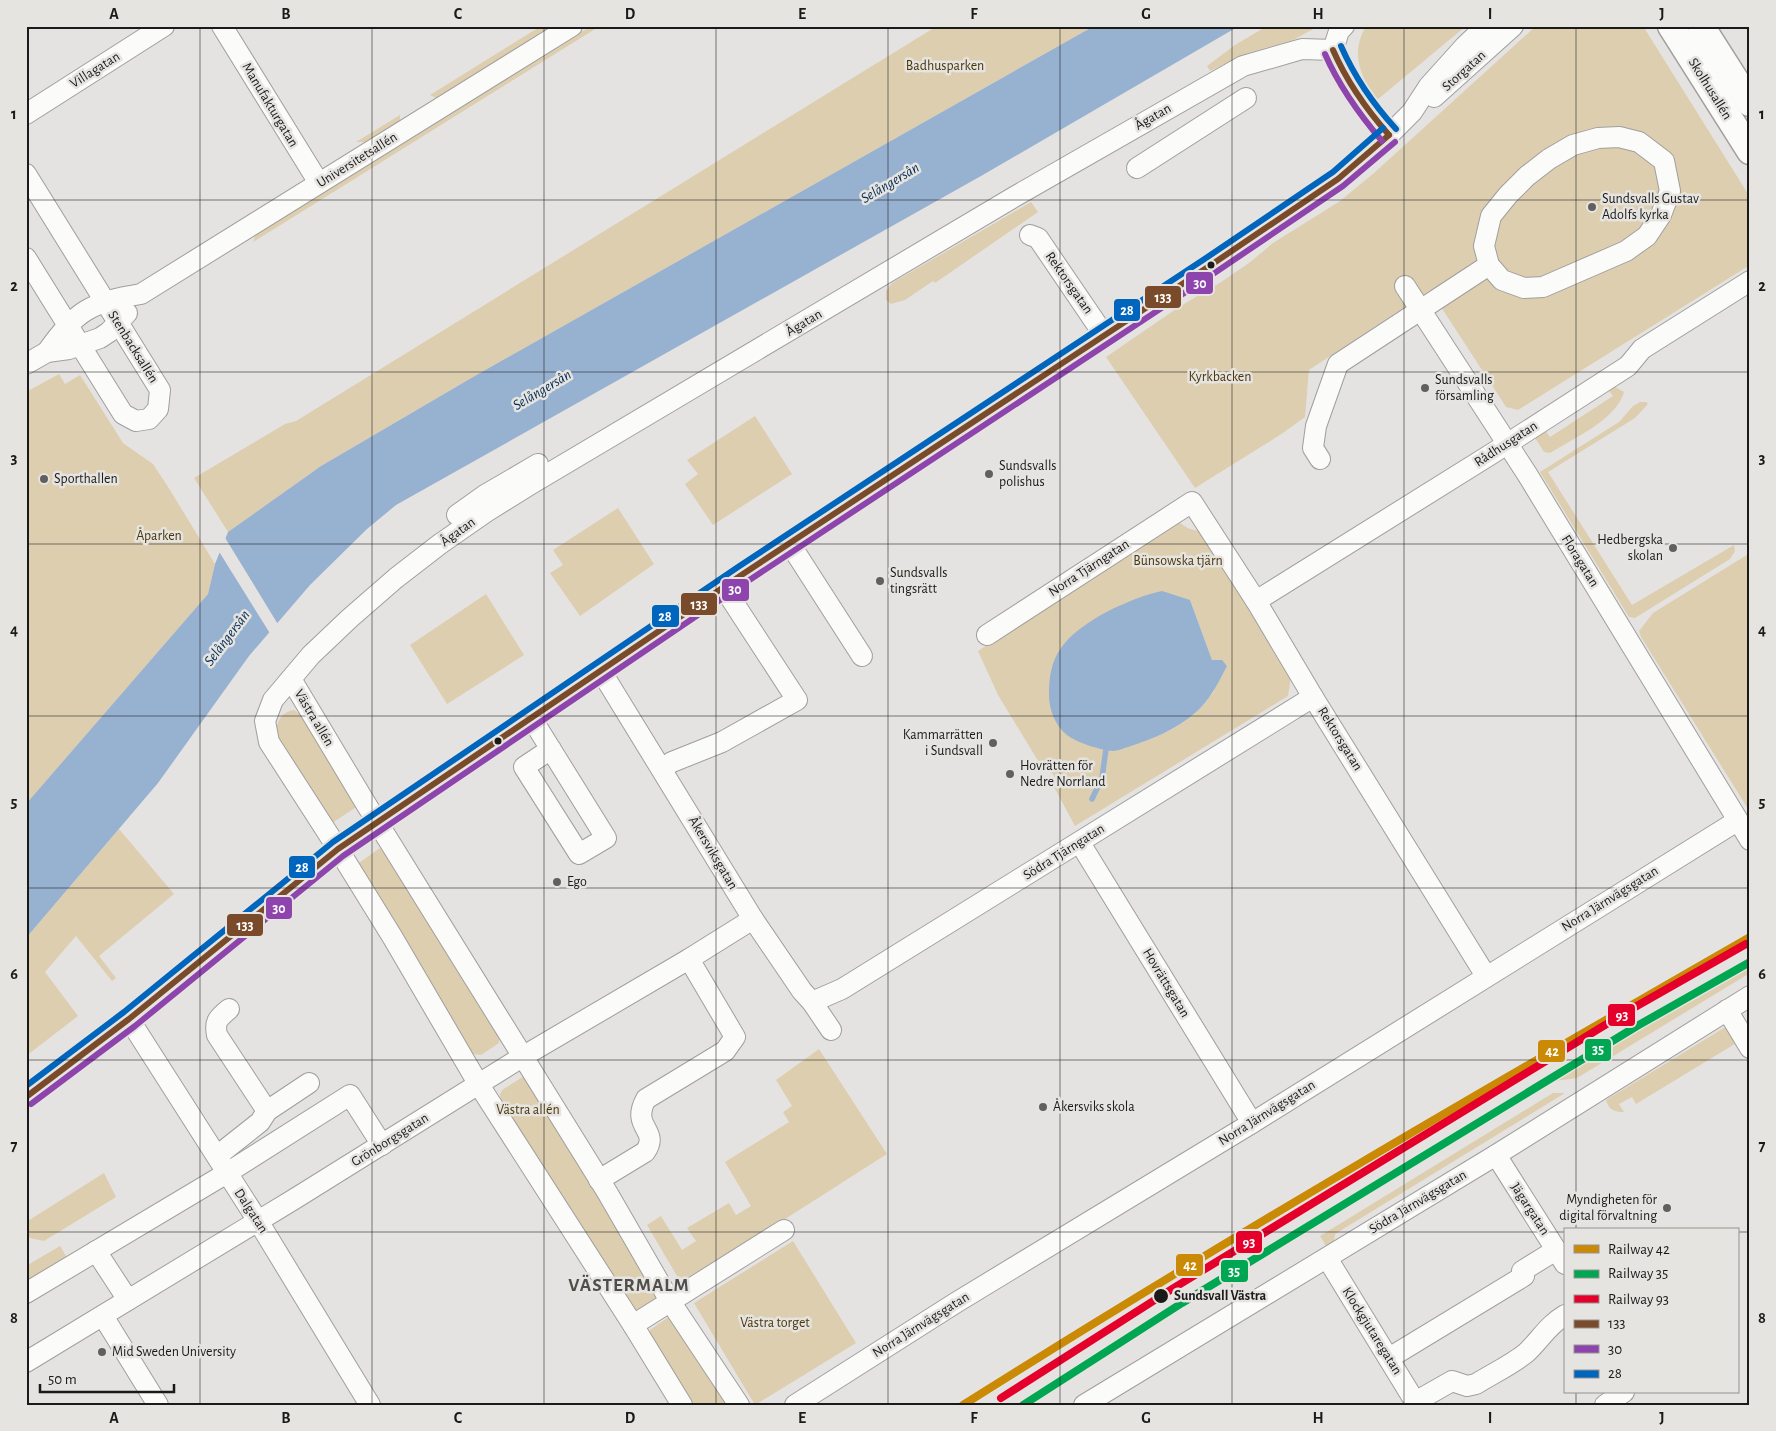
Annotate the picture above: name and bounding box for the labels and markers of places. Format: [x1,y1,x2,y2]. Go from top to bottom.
place label: Sundsvalls Gustav Adolfs kyrka [1602,192,1699,222]
marker: Sundsvalls Gustav Adolfs kyrka [1586,201,1598,213]
unlabelled marker [1206,260,1216,270]
place label: Sundsvalls församling [1435,373,1494,403]
marker: Sundsvalls församling [1419,382,1431,394]
place label: Sundsvalls polishus [999,459,1057,489]
marker: Sundsvalls polishus [983,468,995,480]
place label: Sporthallen [54,472,118,486]
marker: Sporthallen [38,473,50,485]
place label: Hedbergska skolan [1597,533,1664,563]
marker: Hedbergska skolan [1667,542,1679,554]
place label: Sundsvalls tingsrätt [890,566,948,596]
marker: Sundsvalls tingsrätt [874,575,886,587]
place label: Kammarrätten i Sundsvall [903,728,983,758]
unlabelled marker [493,736,503,746]
marker: Kammarrätten i Sundsvall [987,737,999,749]
place label: Hovrätten för Nedre Norrland [1020,759,1106,789]
marker: Hovrätten för Nedre Norrland [1004,768,1016,780]
place label: Ego [567,875,587,889]
marker: Ego [551,876,563,888]
place label: Åkersviks skola [1053,1098,1135,1114]
marker: Åkersviks skola [1037,1101,1049,1113]
place label: Myndigheten för digital förvaltning [1559,1193,1657,1223]
marker: Myndigheten för digital förvaltning [1661,1202,1673,1214]
marker: Sundsvall Västra [1152,1287,1170,1305]
place label: Sundsvall Västra [1174,1289,1267,1303]
place label: Mid Sweden University [112,1345,236,1359]
marker: Mid Sweden University [96,1346,108,1358]

